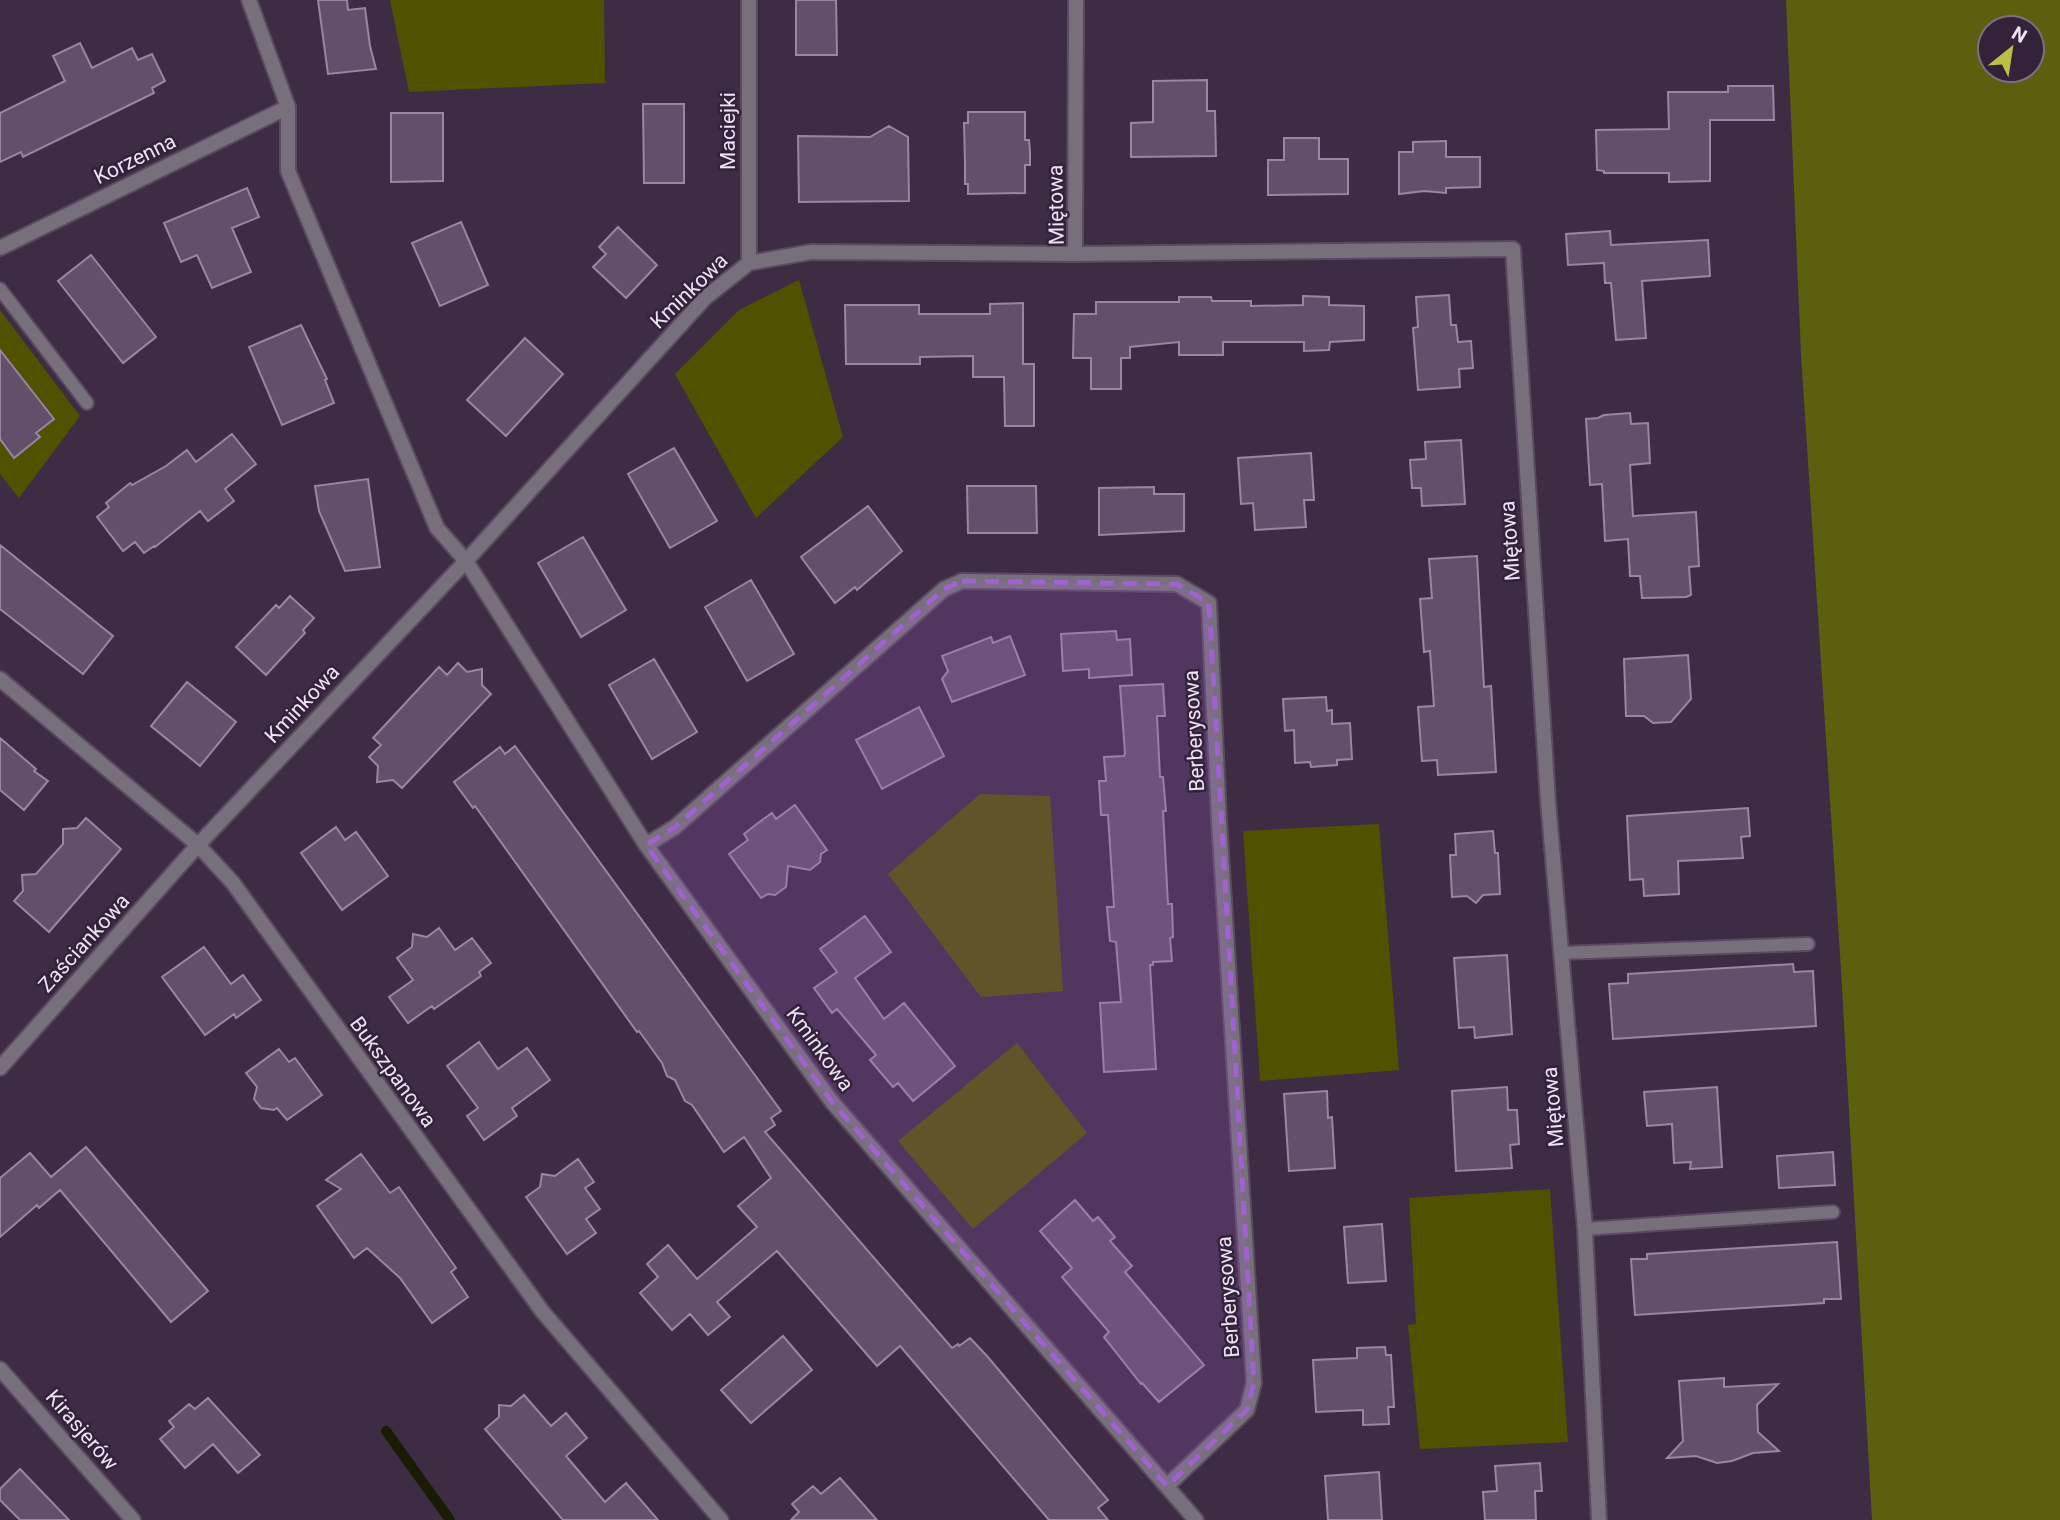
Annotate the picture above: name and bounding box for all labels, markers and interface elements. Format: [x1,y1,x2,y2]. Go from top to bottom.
north arrow [1976,14,2046,84]
text: N [2008,21,2031,48]
street label: Maciejki [716,92,740,170]
street label: Korzenna [90,129,180,189]
street label: Miętowa [1043,165,1069,245]
street label: Kminkowa [645,248,733,334]
street label: Miętowa [1495,500,1525,582]
street label: Kminkowa [260,660,344,748]
street label: Berberysowa [1179,670,1209,792]
street label: Zaściankowa [34,889,134,997]
street label: Kminkowa [782,1002,858,1096]
street label: Bukszpanowa [345,1012,441,1132]
street label: Miętowa [1538,1066,1568,1148]
street label: Berberysowa [1212,1236,1244,1358]
street label: Kirasjerów [41,1385,123,1475]

